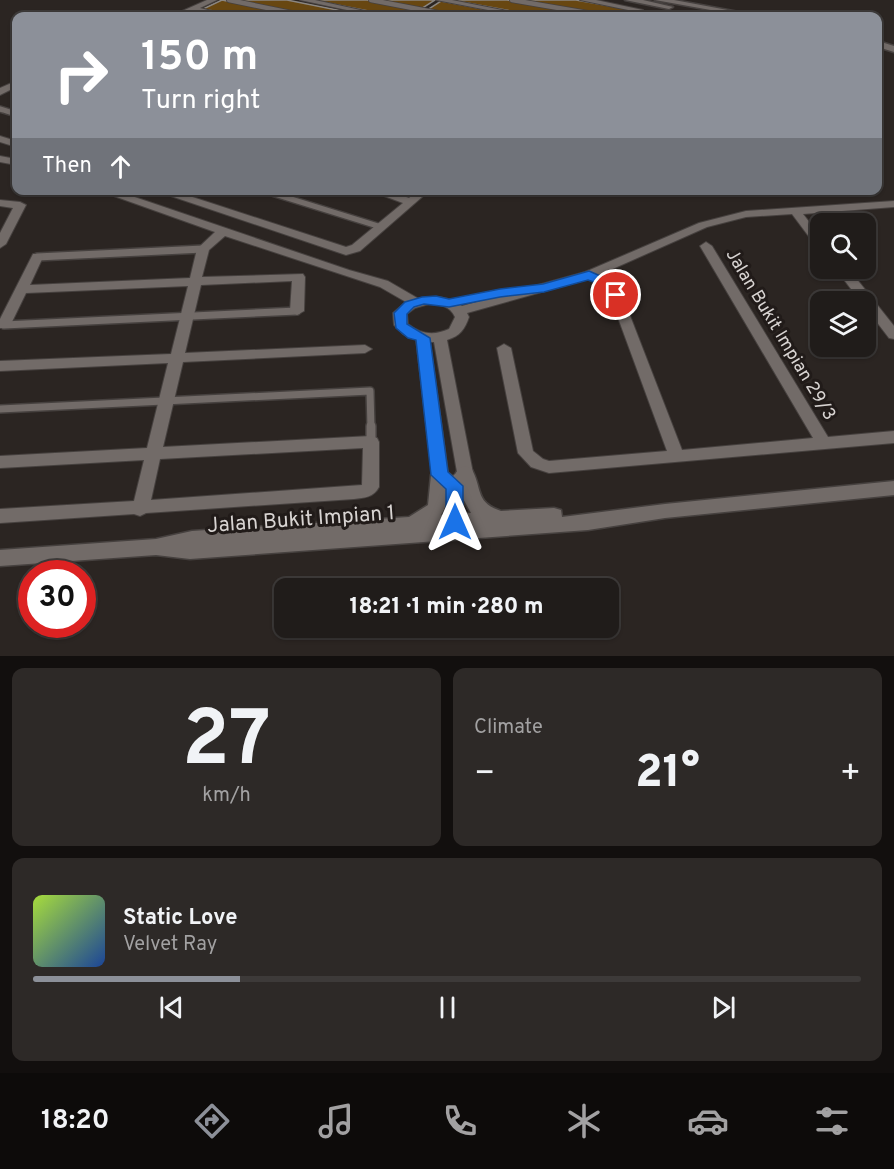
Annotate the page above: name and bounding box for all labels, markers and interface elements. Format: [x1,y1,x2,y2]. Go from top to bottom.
text: 150 m [141,32,258,85]
icon: right [42,36,120,114]
text: Turn right [141,84,260,118]
icon: ahead [104,150,137,183]
text: Then [42,153,92,180]
map controls [810,213,876,357]
button: search [810,213,876,279]
street label: Jalan Bukit Impian 29/3 [720,245,840,425]
pin [590,269,641,320]
icon: arrive [599,278,632,311]
button: layers [810,291,876,357]
position arrow [423,490,487,554]
street label: Jalan Bukit Impian 1 [206,500,396,540]
speed limit sign: 30 [18,560,96,638]
text: 18:21 · 1 min · 280 m [350,594,543,621]
text: 27 [182,694,271,793]
text: Climate [474,715,543,741]
text: 21° [635,746,700,803]
text: − [474,754,495,796]
text: + [840,754,861,796]
text: km/h [202,783,251,809]
text: Static Love [123,905,237,932]
text: Velvet Ray [123,932,217,958]
icon: previous [155,991,188,1024]
icon: pause [431,991,464,1024]
icon: next [707,991,740,1024]
icon: directions [191,1100,233,1142]
icon: music [315,1100,357,1142]
icon: phone [439,1100,481,1142]
icon: climate [563,1100,605,1142]
icon: car [687,1100,729,1142]
icon: filters [811,1100,853,1142]
text: 18:20 [41,1104,110,1138]

